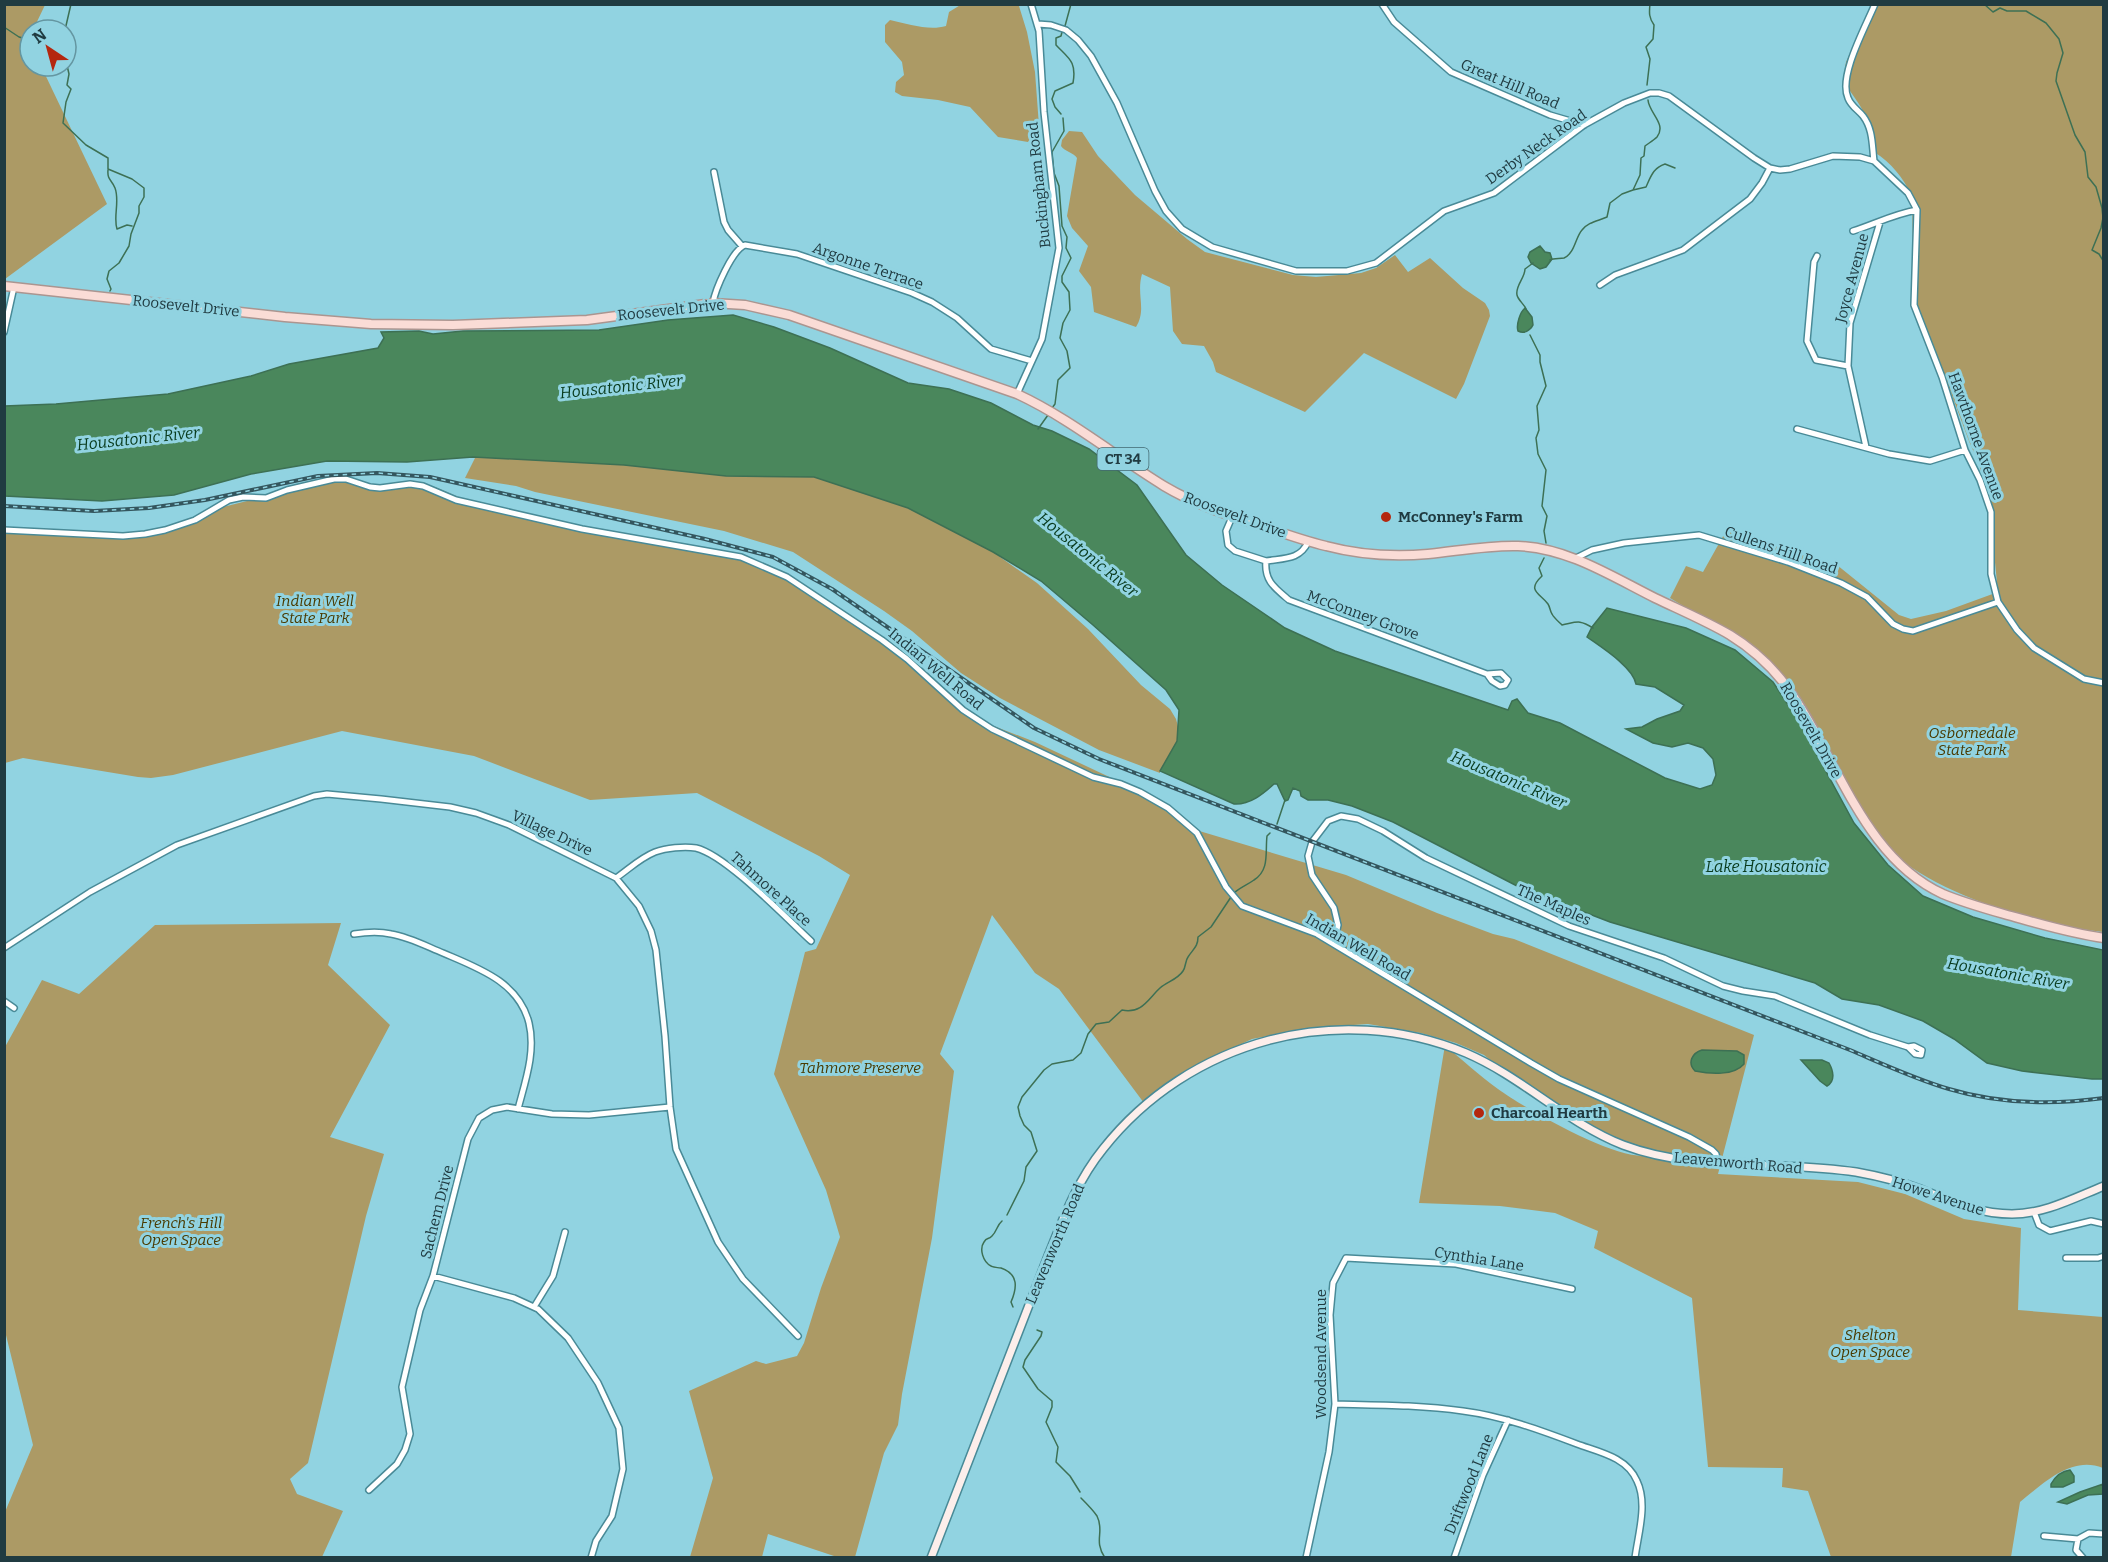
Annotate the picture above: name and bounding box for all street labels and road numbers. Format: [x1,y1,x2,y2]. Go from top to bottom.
street label: Great Hill Road [1458,55,1562,113]
street label: Derby Neck Road [1482,106,1590,188]
street label: Buckingham Road [1023,121,1055,249]
street label: Joyce Avenue [1831,231,1873,326]
street label: Argonne Terrace [810,239,926,293]
street label: Roosevelt Drive [132,291,240,321]
street label: Roosevelt Drive [617,295,725,325]
street label: Hawthorne Avenue [1944,370,2008,502]
road number: CT 34 [1098,448,1148,470]
street label: Roosevelt Drive [1181,488,1289,542]
street label: Cullens Hill Road [1722,522,1840,578]
street label: McConney Grove [1304,586,1422,644]
street label: Indian Well Road [885,624,987,714]
street label: Roosevelt Drive [1776,679,1846,781]
street label: Village Drive [509,806,595,860]
street label: Tahmore Place [727,848,815,930]
street label: The Maples [1514,881,1594,929]
street label: Indian Well Road [1302,910,1414,984]
street label: Leavenworth Road [1673,1148,1803,1178]
street label: Sachem Drive [417,1163,457,1261]
street label: Howe Avenue [1890,1173,1986,1219]
street label: Leavenworth Road [1022,1181,1089,1307]
street label: Cynthia Lane [1433,1243,1525,1275]
street label: Woodsend Avenue [1312,1289,1330,1419]
street label: Driftwood Lane [1441,1431,1497,1537]

